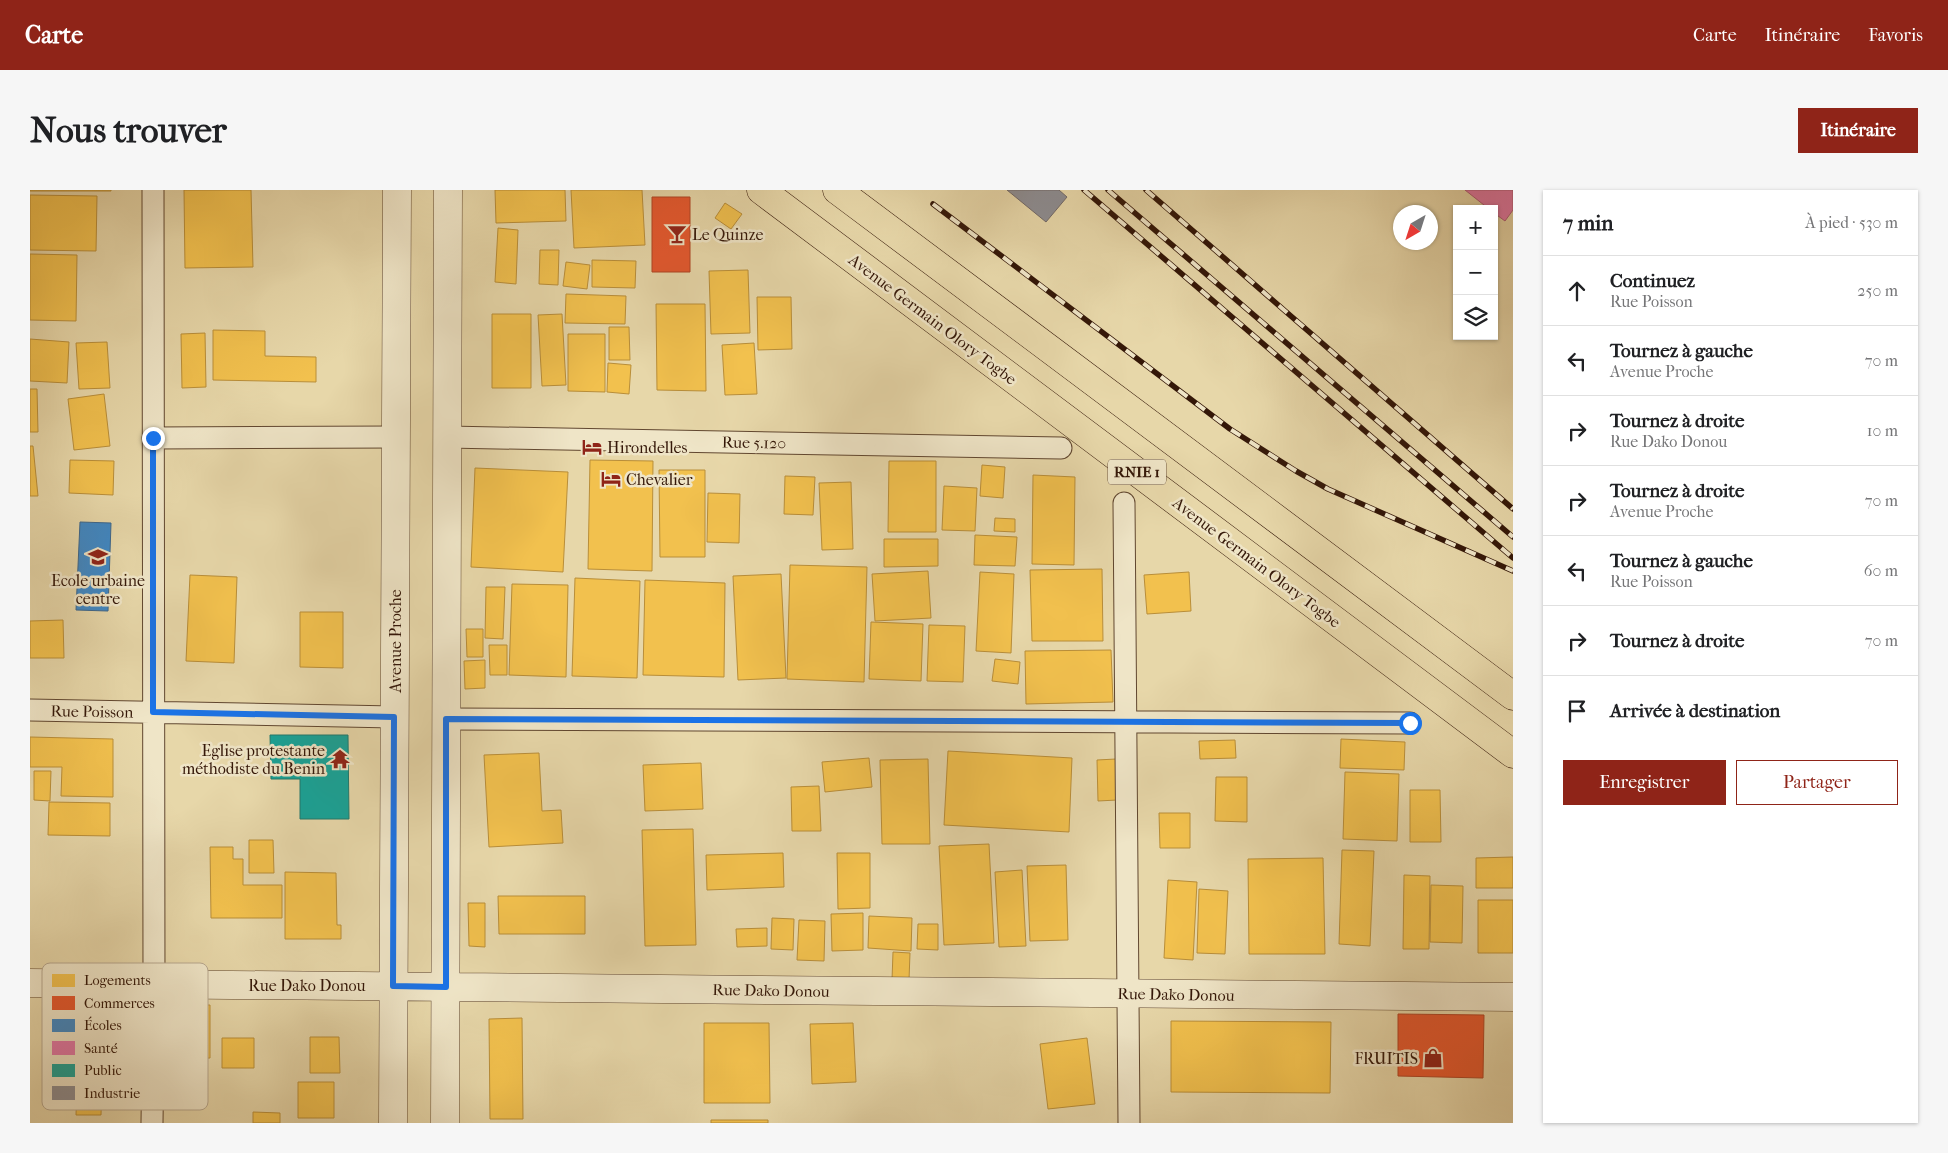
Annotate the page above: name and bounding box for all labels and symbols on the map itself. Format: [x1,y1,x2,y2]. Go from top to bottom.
north arrow [1393,205,1438,250]
bar icon: Le Quinze [666,223,688,245]
place label: Le Quinze [692,225,764,244]
street label: Avenue Germain Olory Togbe [844,249,1020,389]
route end [142,427,165,450]
street label: Rue 5.120 [722,432,786,453]
hotel icon: Hirondelles [581,436,603,458]
place label: Hirondelles [607,438,688,457]
road number: RNIE 1 [1108,460,1166,484]
hotel icon: Chevalier [600,468,622,490]
place label: Chevalier [626,470,693,489]
street label: Avenue Germain Olory Togbe [1168,492,1344,632]
school or university icon: Ecole urbaine centre [87,546,109,568]
place label: Ecole urbaine centre [51,571,145,608]
street label: Avenue Proche [386,589,405,694]
street label: Rue Poisson [50,701,134,722]
route start [1399,712,1422,735]
place label: Eglise protestante méthodiste du Benin [182,741,326,778]
temple icon: Eglise protestante méthodiste du Benin [329,748,351,770]
legend [42,963,208,1110]
text: Logements [84,972,151,989]
street label: Rue Dako Donou [248,976,366,995]
street label: Rue Dako Donou [712,980,830,1001]
street label: Rue Dako Donou [1117,984,1235,1005]
text: Commerces [84,995,155,1012]
text: Écoles [84,1016,122,1034]
text: Santé [84,1040,118,1057]
shop icon: FRUITIS [1422,1047,1444,1069]
place label: FRUITIS [1354,1049,1418,1068]
text: Public [84,1062,122,1079]
text: Industrie [84,1085,140,1102]

